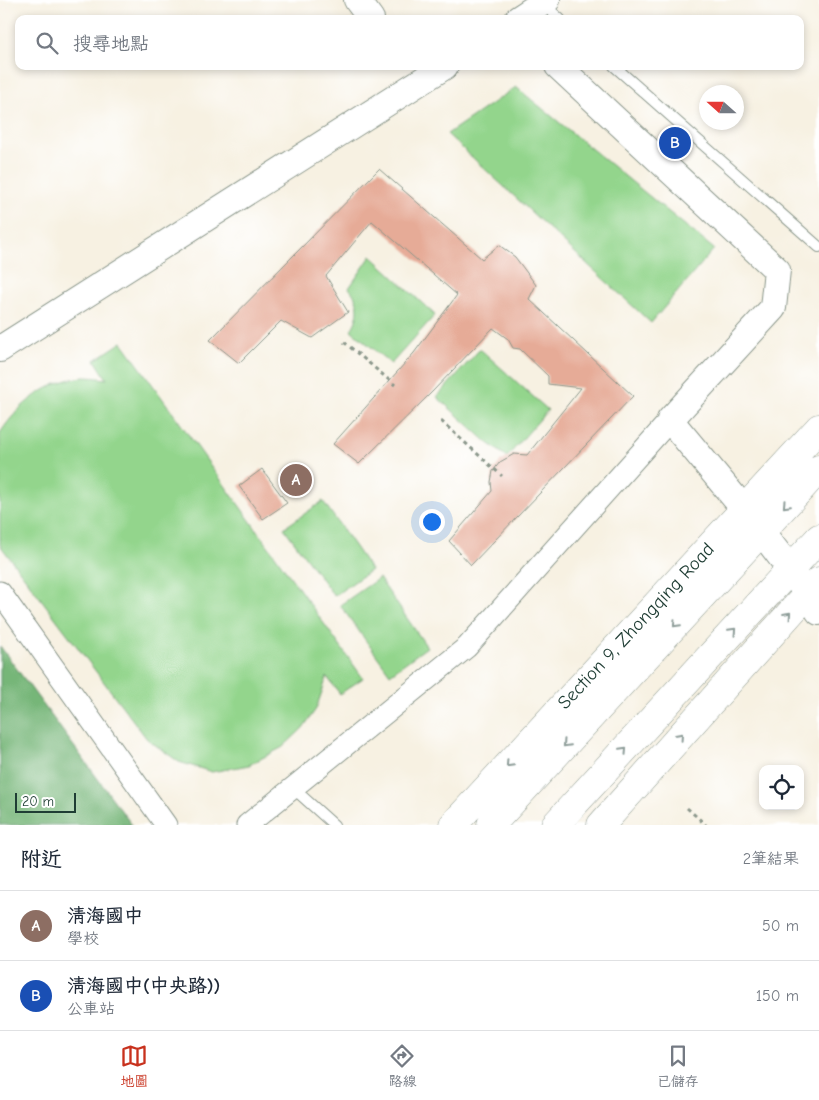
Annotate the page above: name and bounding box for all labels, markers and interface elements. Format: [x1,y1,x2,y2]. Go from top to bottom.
search box [15,15,804,70]
icon: search [33,29,61,57]
text: 搜尋地點 [73,33,149,55]
north arrow [699,85,744,130]
pin: B [659,124,691,162]
pin: A [280,461,312,499]
one-way arrow [783,499,792,508]
your location [419,509,445,535]
street label: Section 9, Zhongqing Road [553,538,719,714]
one-way arrow [782,612,791,621]
one-way arrow [673,619,682,628]
one-way arrow [728,627,737,636]
one-way arrow [674,733,683,742]
one-way arrow [563,738,572,747]
one-way arrow [618,747,627,756]
one-way arrow [506,758,515,767]
map controls [759,765,804,810]
button: locate [759,765,804,810]
scale bar [15,790,76,813]
text: 20 m [22,793,54,810]
text: 附近 [20,847,62,871]
text: 2筆結果 [743,850,799,868]
text: 清海國中 [67,905,143,927]
text: A [32,917,40,935]
text: 50 m [762,917,799,935]
text: 學校 [67,930,99,948]
text: 清海國中(中央路)) [67,975,220,997]
text: B [31,987,41,1005]
text: 150 m [756,987,799,1005]
text: 公車站 [67,1000,115,1018]
tab: 地圖 [120,1042,148,1090]
tab: 路線 [388,1042,416,1090]
tab: 已儲存 [657,1042,699,1090]

